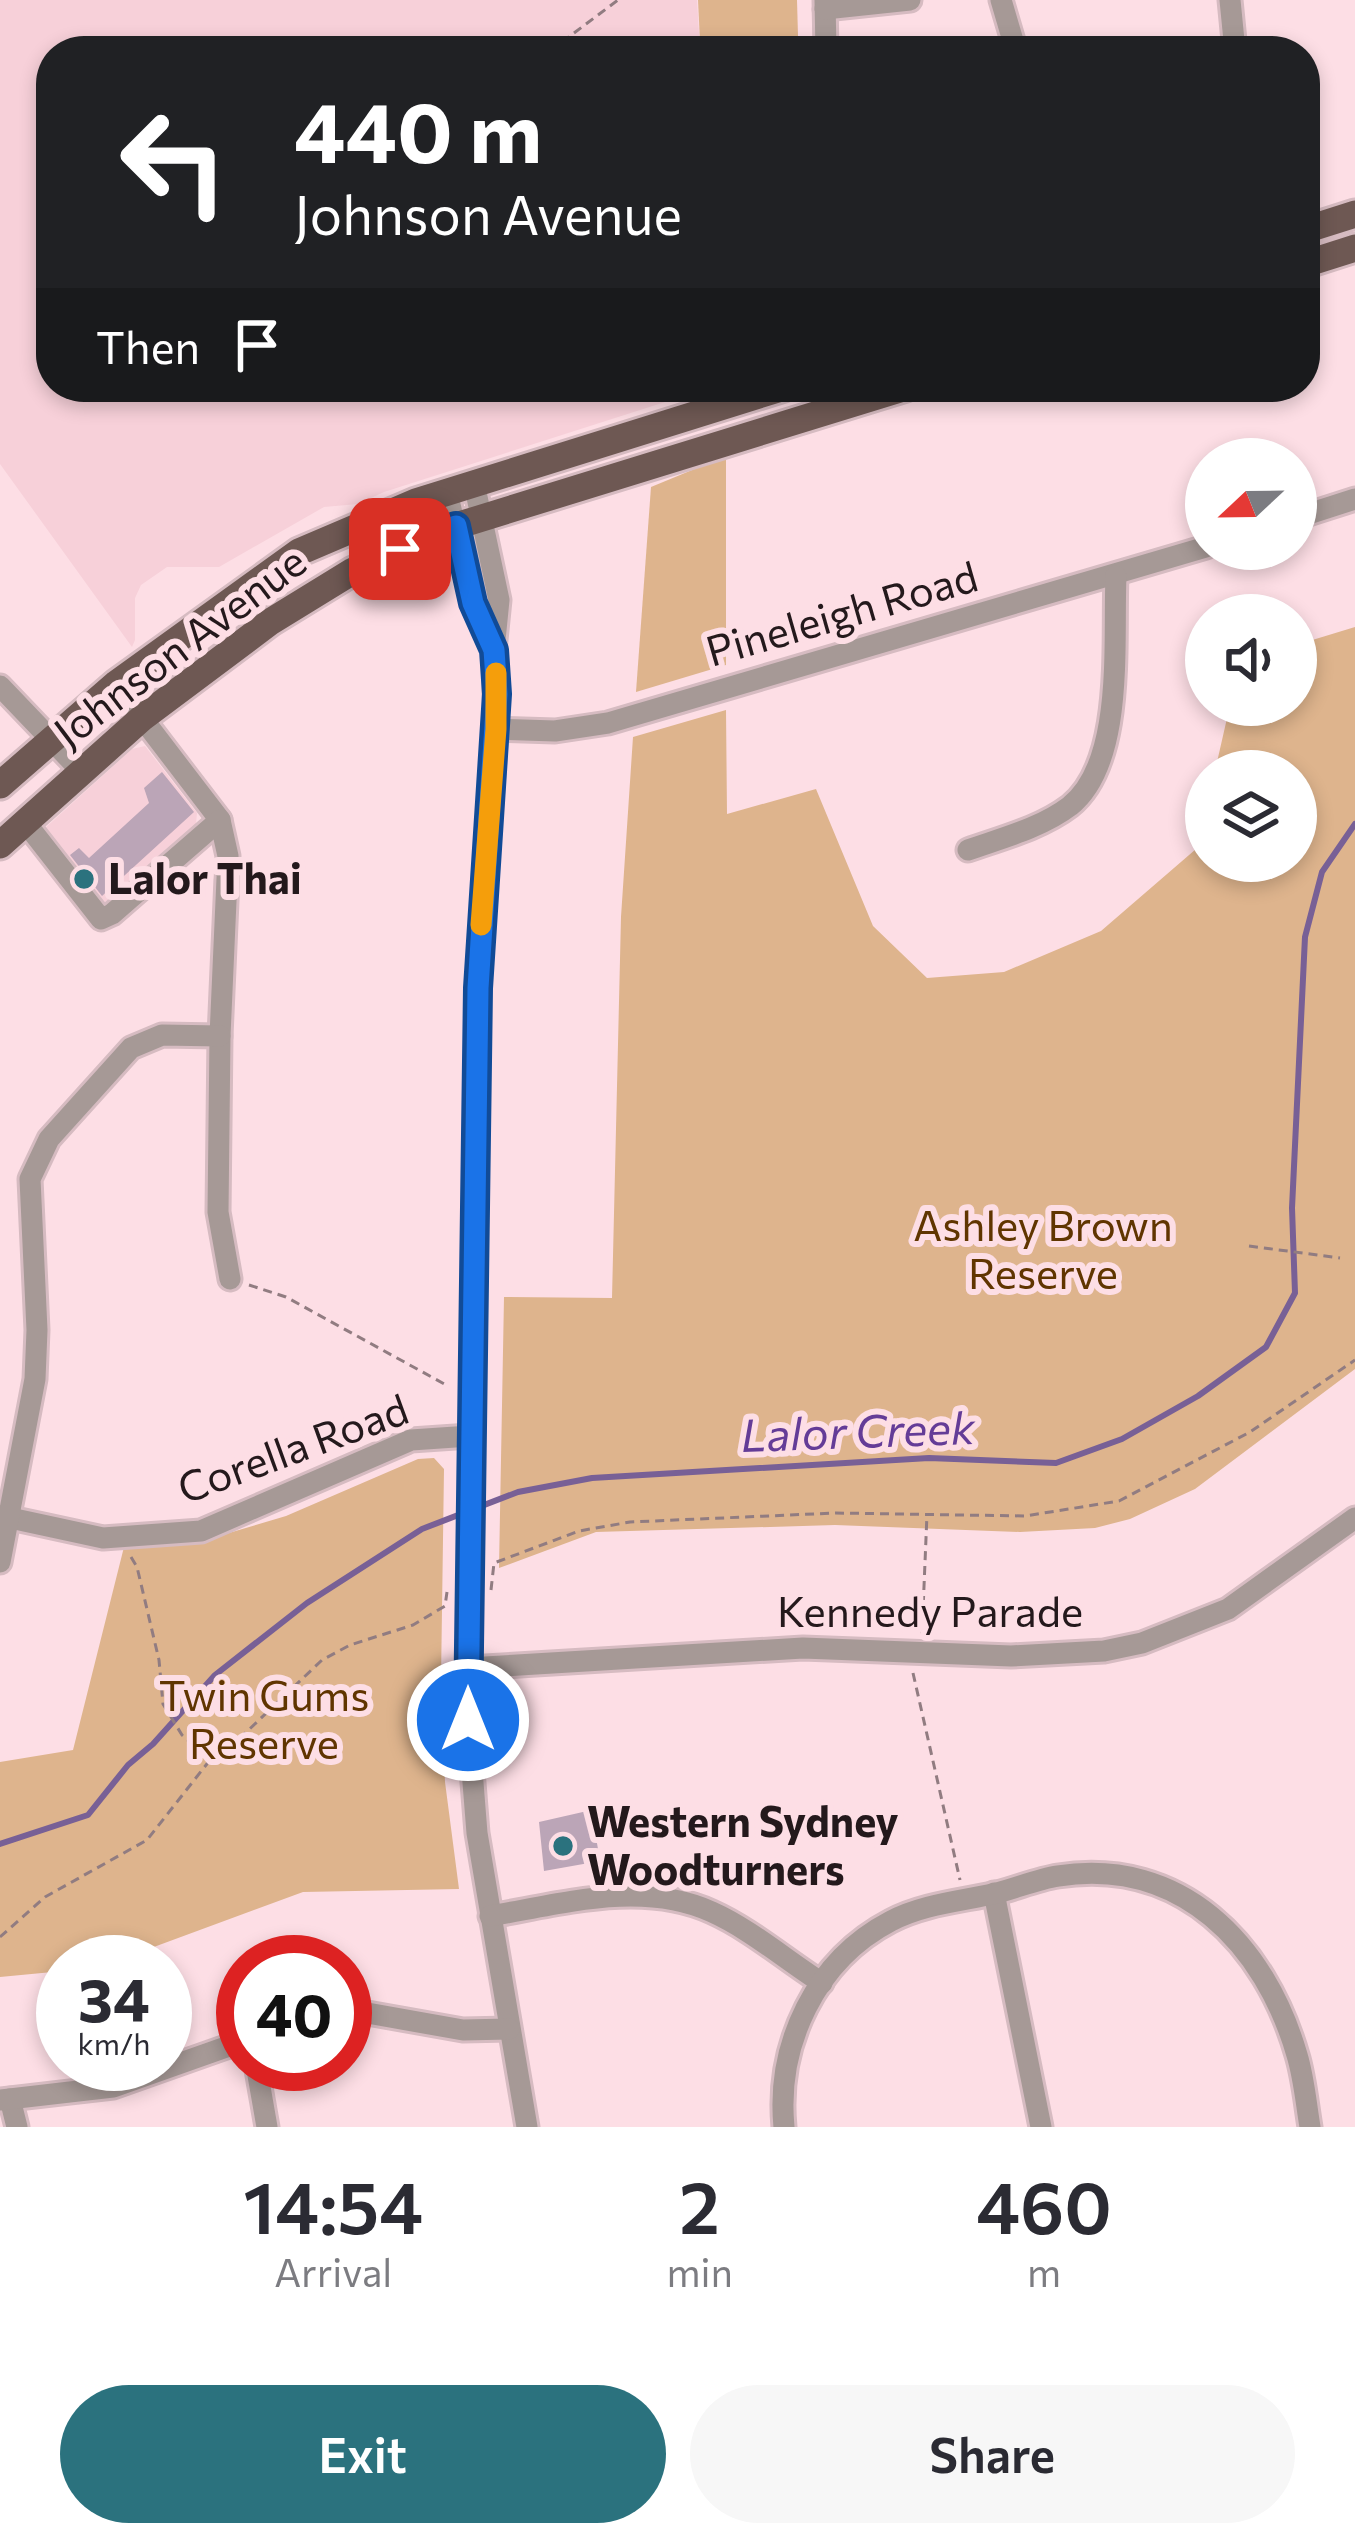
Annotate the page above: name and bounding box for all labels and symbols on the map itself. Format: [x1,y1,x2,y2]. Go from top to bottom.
north arrow [1185,438,1317,570]
pin [349,498,451,600]
street label: Johnson Avenue [43,534,315,757]
street label: Pineleigh Road [700,549,983,676]
place label: Lalor Thai [108,851,302,903]
marker: Lalor Thai [71,866,97,892]
park label: Ashley Brown Reserve [913,1198,1173,1298]
street label: Corella Road [170,1381,415,1513]
water label: Lalor Creek [740,1398,977,1461]
street label: Kennedy Parade [777,1584,1083,1636]
position arrow [405,1657,531,1783]
park label: Twin Gums Reserve [159,1668,369,1768]
place label: Western Sydney Woodturners [587,1794,899,1894]
marker: Western Sydney Woodturners [550,1833,576,1859]
speed limit sign: 40 [216,1935,372,2091]

